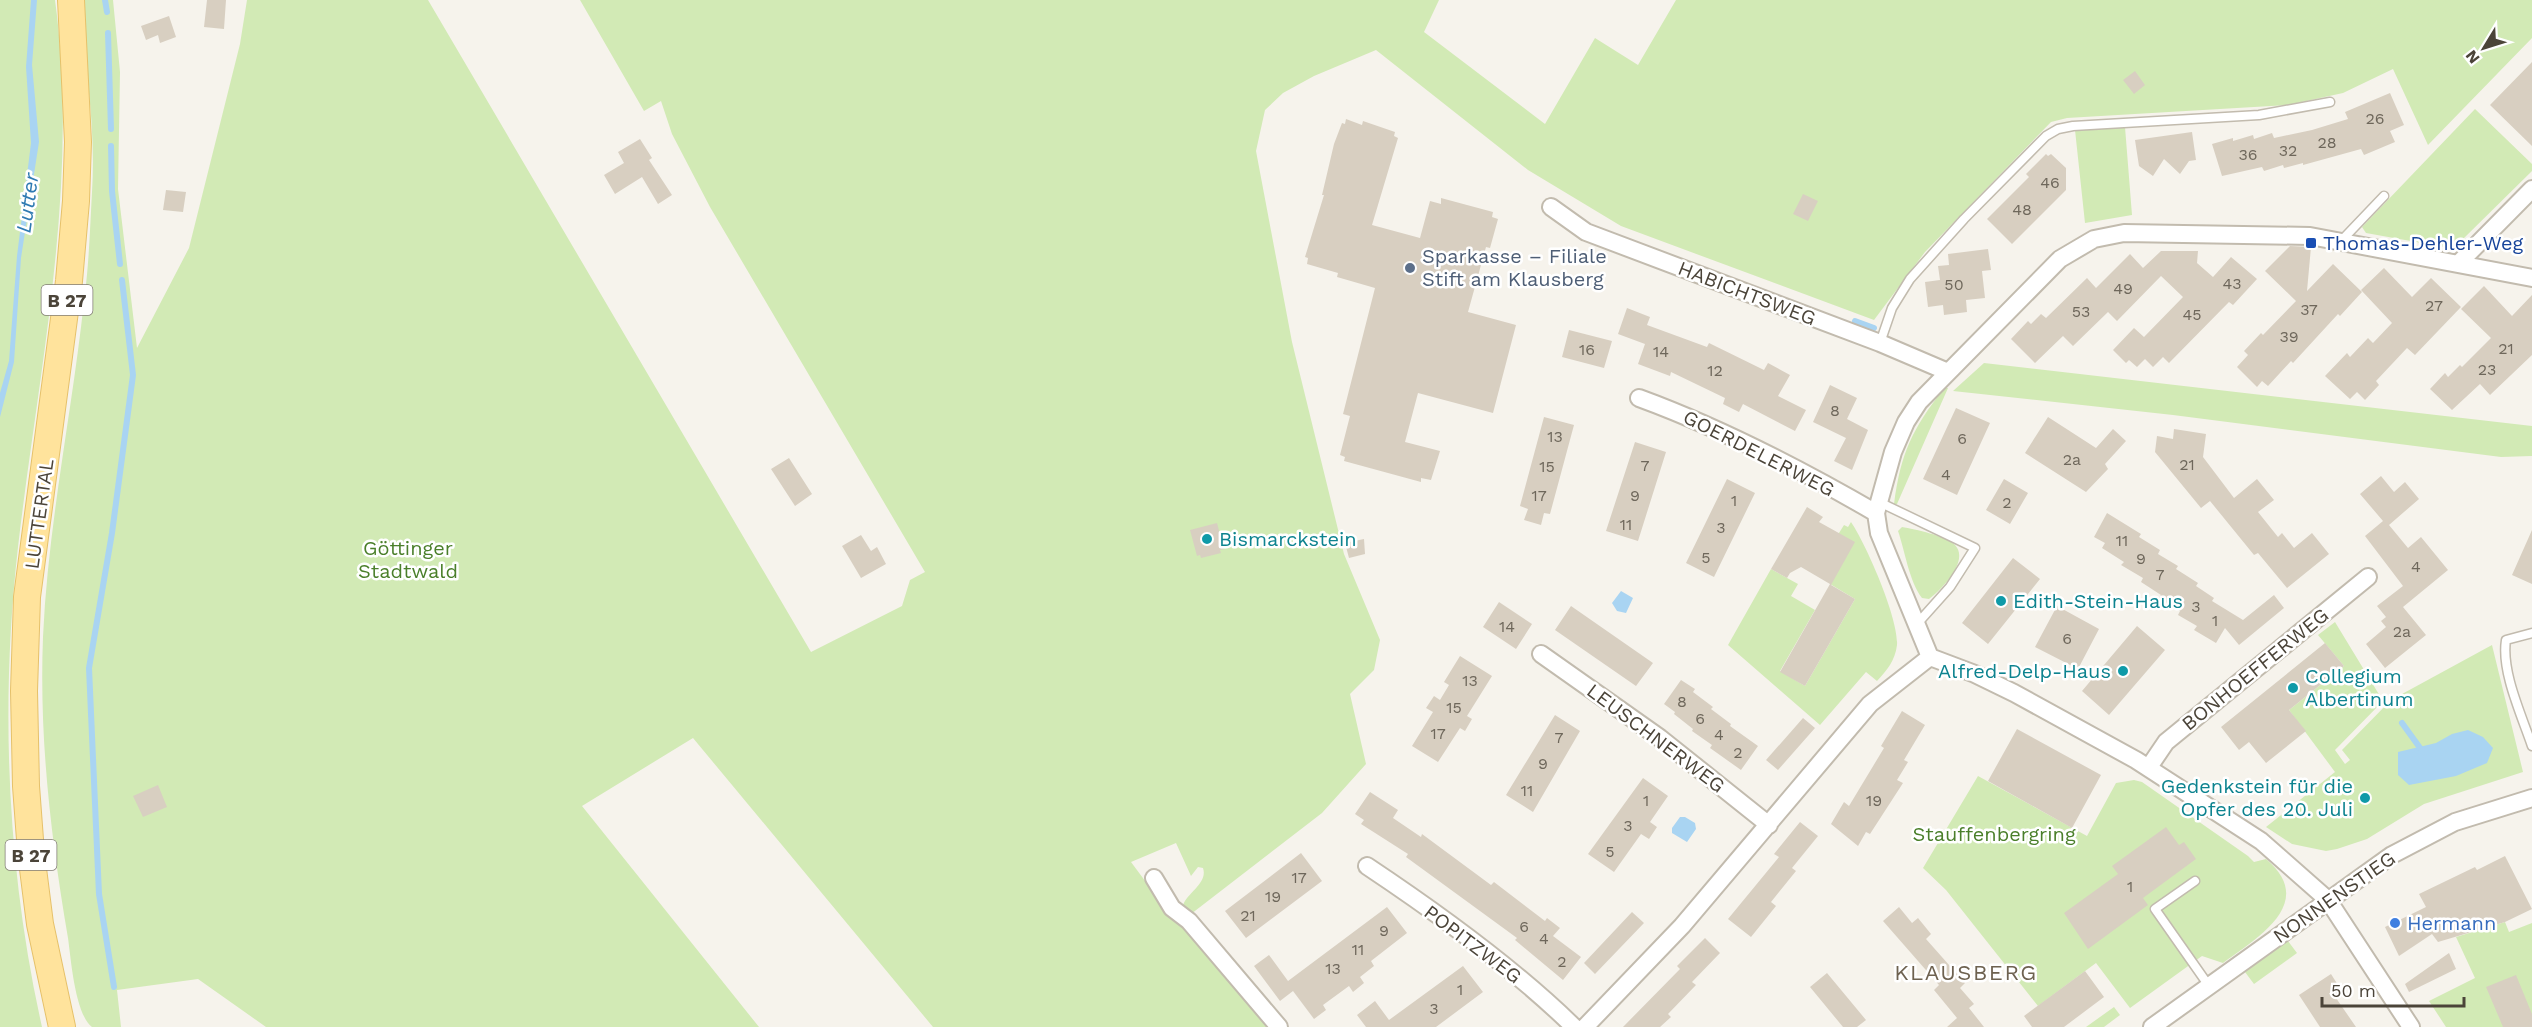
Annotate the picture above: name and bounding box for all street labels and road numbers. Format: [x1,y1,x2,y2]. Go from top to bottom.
street label: HABICHTSWEG [1675,256,1819,330]
road number: B 27 [42,285,92,315]
street label: GOERDELERWEG [1679,404,1839,502]
street label: LUTTERTAL [19,457,59,571]
street label: BONHOEFFERWEG [2177,603,2333,735]
street label: LEUSCHNERWEG [1582,678,1730,798]
road number: B 27 [6,840,57,870]
street label: NONNENSTIEG [2268,846,2400,948]
street label: POPITZWEG [1419,899,1527,989]

